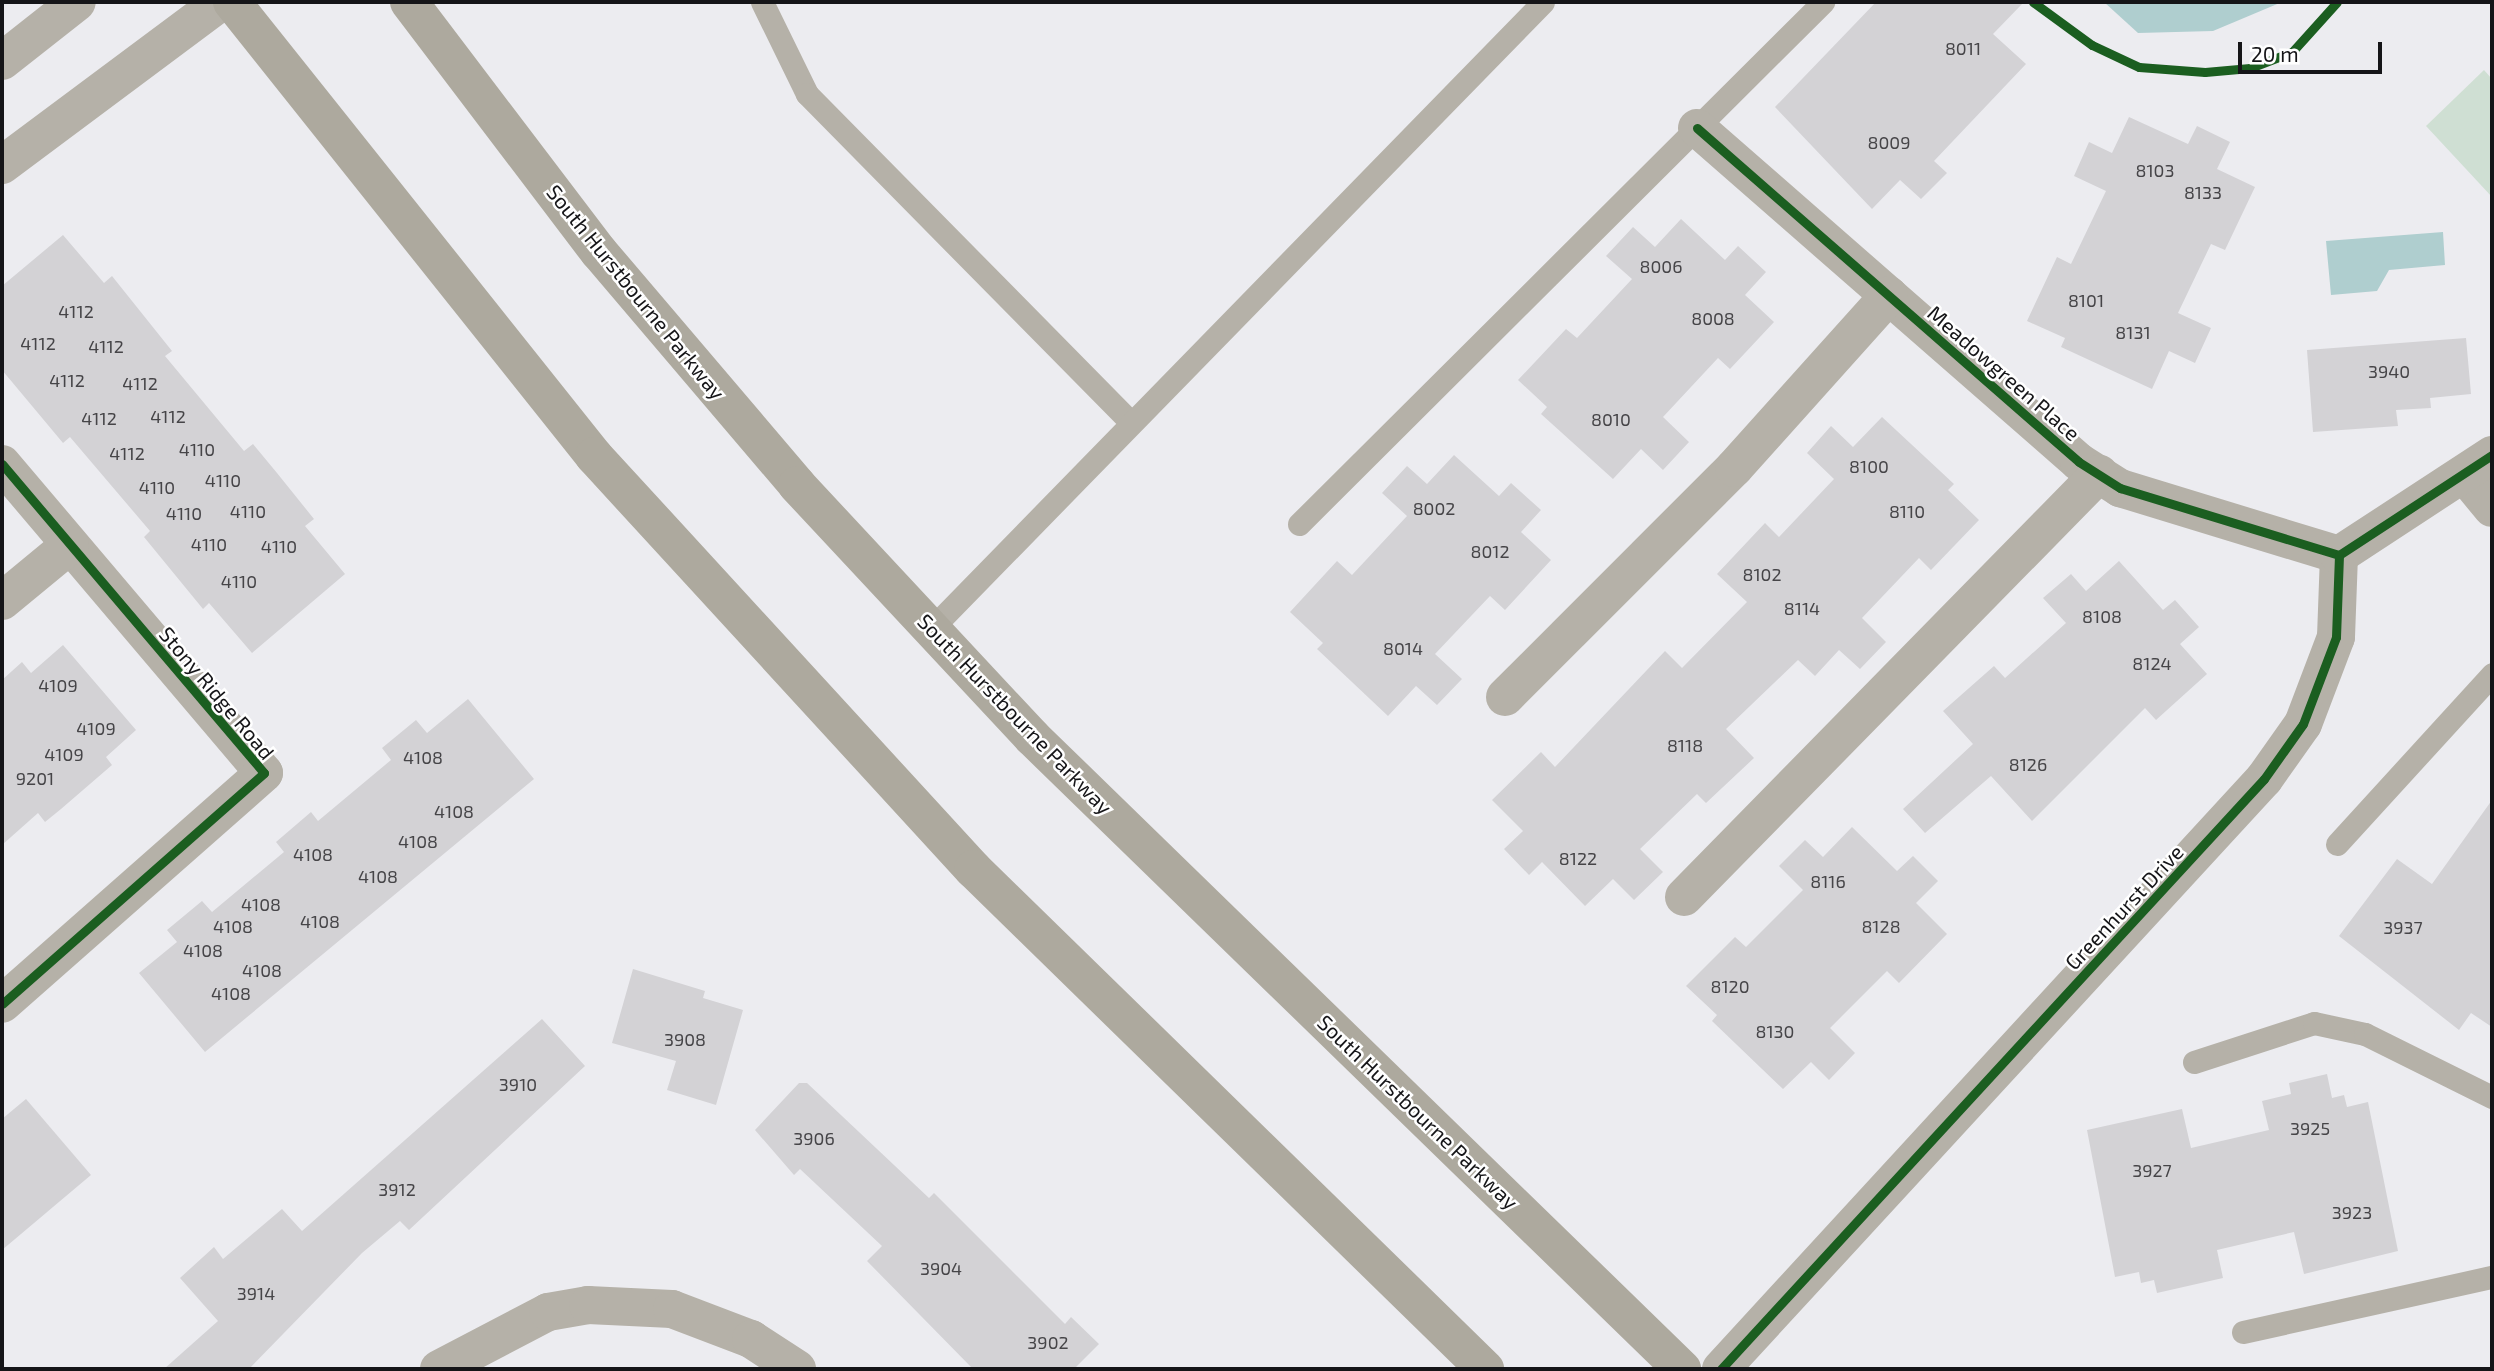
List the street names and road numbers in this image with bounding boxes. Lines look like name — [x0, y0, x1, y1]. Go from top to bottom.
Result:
street label: South Hurstbourne Parkway — [542, 180, 730, 404]
street label: Meadowgreen Place — [1923, 300, 2085, 446]
street label: South Hurstbourne Parkway — [913, 609, 1117, 819]
street label: Stony Ridge Road — [154, 621, 280, 765]
street label: Greenhurst Drive — [2060, 839, 2188, 975]
street label: South Hurstbourne Parkway — [1313, 1010, 1523, 1214]

